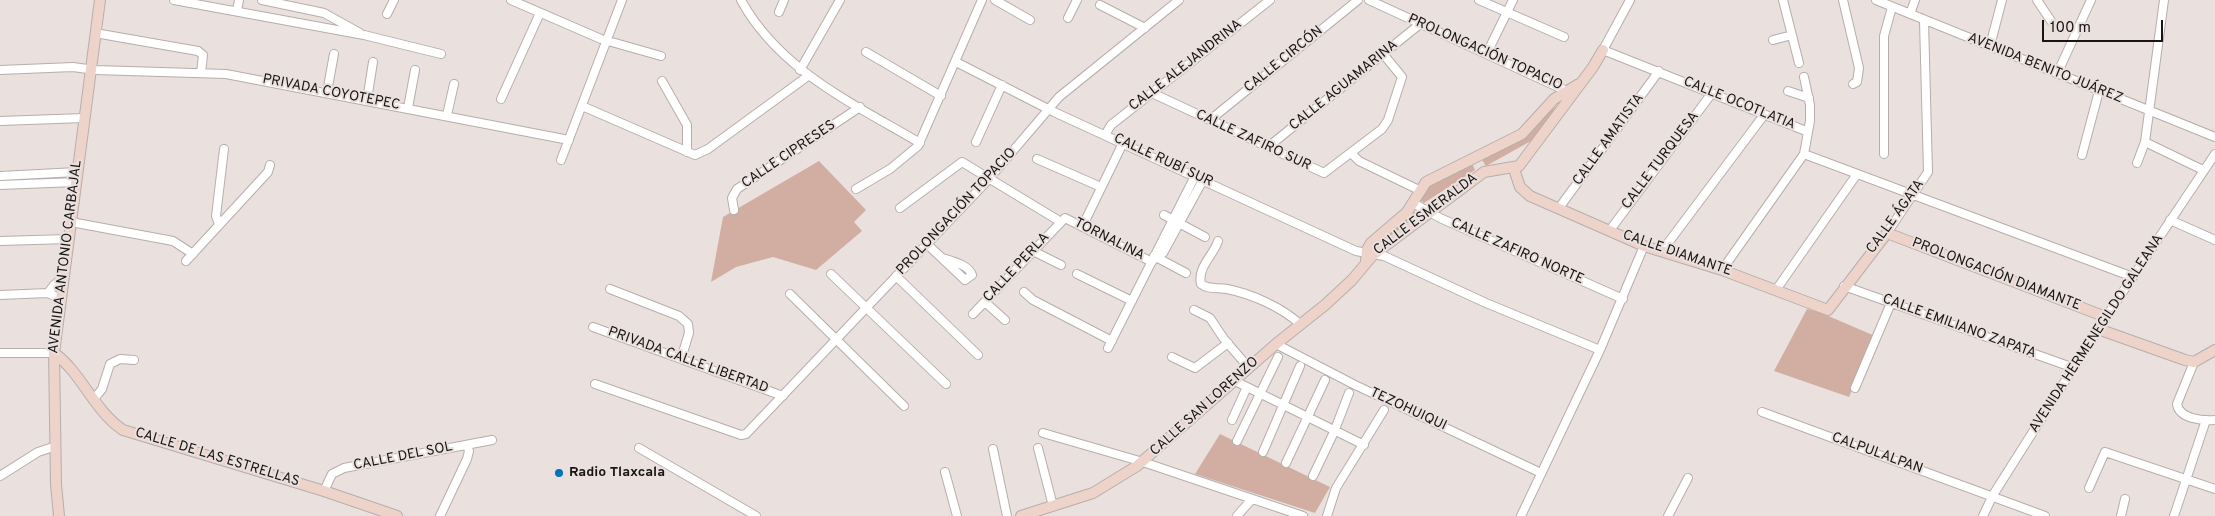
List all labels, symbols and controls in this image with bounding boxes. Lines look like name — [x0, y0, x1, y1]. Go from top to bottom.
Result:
scale bar — [2045, 10, 2166, 42]
street label: PROLONGACIÓN TOPACIO — [1405, 11, 1565, 95]
street label: CALLE ALEJANDRINA — [1126, 17, 1246, 115]
text: 100 m — [2050, 19, 2091, 38]
street label: CALLE CIRCÓN — [1241, 23, 1327, 97]
street label: AVENIDA BENITO JUÁREZ — [1965, 30, 2125, 108]
street label: CALLE AGUAMARINA — [1286, 37, 1402, 135]
street label: PRIVADA COYOTEPEC — [261, 71, 401, 115]
street label: CALLE OCOTLATIA — [1681, 74, 1797, 134]
street label: CALLE AMATISTA — [1570, 91, 1648, 189]
street label: CALLE ZAFIRO SUR — [1193, 107, 1313, 175]
street label: CALLE TURQUESA — [1619, 109, 1703, 213]
street label: CALLE CIPRESES — [739, 117, 839, 193]
street label: CALLE RUBÍ SUR — [1111, 131, 1215, 191]
street label: PROLONGACIÓN TOPACIO — [894, 145, 1020, 279]
street label: AVENIDA ANTONIO CARBAJAL — [46, 159, 86, 355]
street label: CALLE ESMERALDA — [1371, 170, 1481, 260]
street label: CALLE ÁGATA — [1863, 177, 1929, 257]
street label: TORNALINA — [1071, 215, 1147, 265]
street label: CALLE ZAFIRO NORTE — [1448, 215, 1586, 289]
street label: CALLE DIAMANTE — [1620, 227, 1734, 281]
street label: CALLE PERLA — [980, 230, 1054, 306]
street label: AVENIDA HERMENEGILDO GALEANA — [2026, 232, 2168, 436]
street label: PROLONGACIÓN DIAMANTE — [1909, 235, 2083, 315]
street label: CALLE EMILIANO ZAPATA — [1880, 291, 2038, 363]
street label: PRIVADA CALLE LIBERTAD — [605, 324, 771, 398]
street label: CALLE SAN LORENZO — [1147, 354, 1263, 460]
street label: TEZOHUIQUI — [1367, 385, 1449, 435]
street label: CALLE DE LAS ESTRELLAS — [133, 425, 301, 491]
street label: CALPULALPAN — [1829, 430, 1925, 478]
street label: CALLE DEL SOL — [352, 439, 454, 475]
place label: Radio Tlaxcala — [569, 465, 665, 481]
marker: Radio Tlaxcala — [553, 467, 565, 479]

